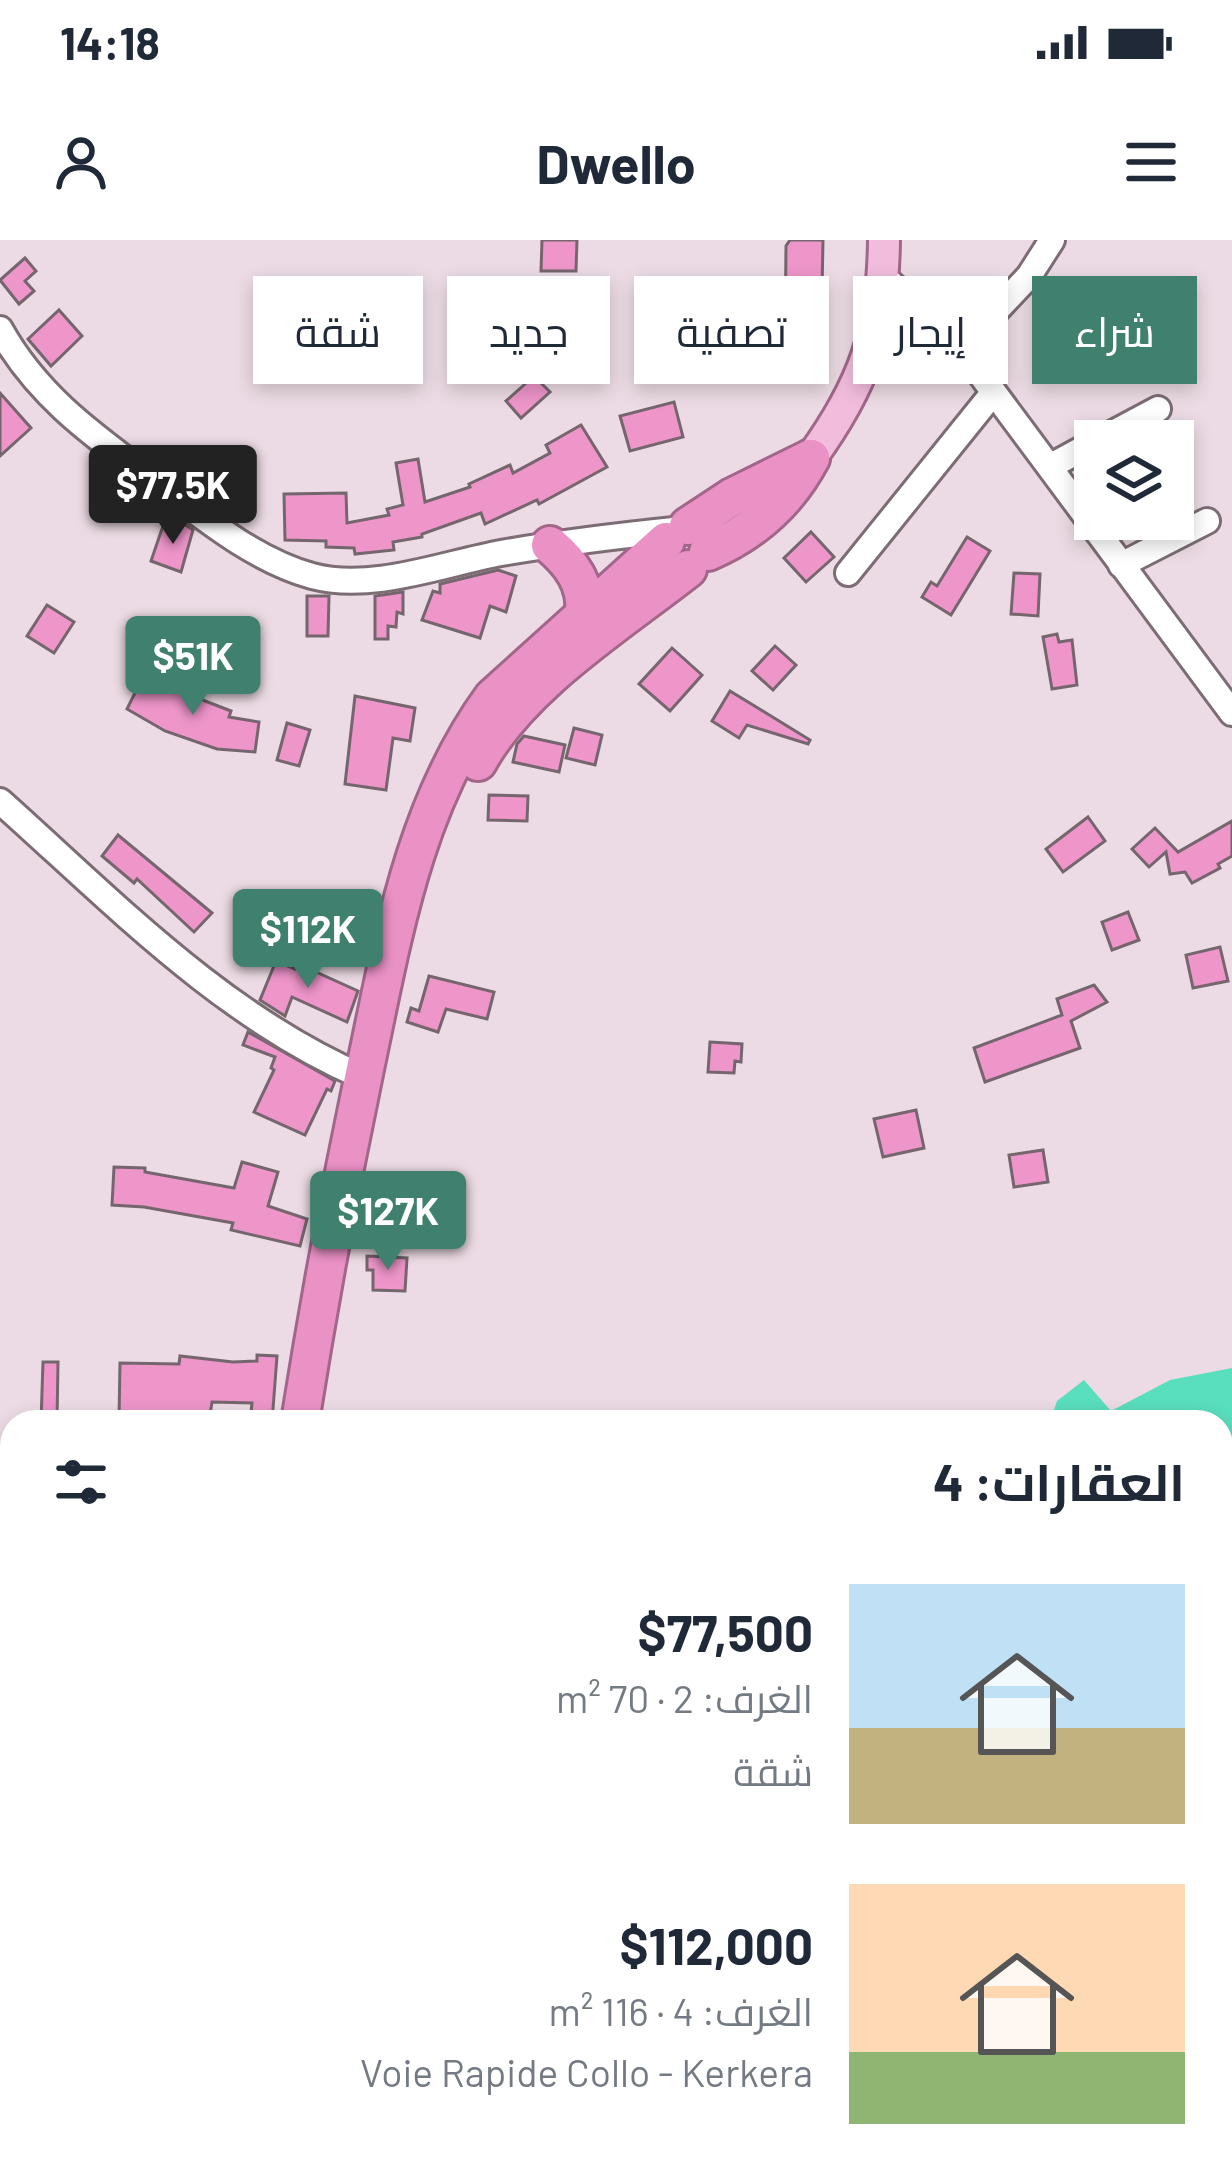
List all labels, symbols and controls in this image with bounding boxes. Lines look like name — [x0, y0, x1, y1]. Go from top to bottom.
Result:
text: 14:18 — [60, 15, 160, 69]
icon: person — [48, 129, 114, 195]
icon: menu — [1118, 129, 1184, 195]
text: Dwello — [536, 130, 696, 195]
chip: شقة — [253, 276, 423, 384]
chip: جديد — [447, 276, 610, 384]
chip: تصفية — [634, 276, 829, 384]
chip: إيجار — [853, 276, 1008, 384]
chip: شراء — [1032, 276, 1197, 384]
map controls — [1074, 420, 1194, 540]
button: layers — [1074, 420, 1194, 540]
pin: $77.5K — [75, 445, 271, 547]
text: $77.5K — [116, 460, 230, 507]
pin: $51K — [122, 616, 264, 718]
text: $51K — [152, 631, 234, 678]
pin: $112K — [224, 889, 392, 991]
text: $112K — [260, 904, 356, 951]
pin: $127K — [304, 1171, 472, 1273]
text: $127K — [337, 1186, 439, 1233]
icon: filters — [48, 1449, 114, 1515]
text: العقارات: 4 — [933, 1450, 1185, 1511]
text: $77,500 — [637, 1601, 813, 1662]
icon: home — [945, 1632, 1089, 1776]
text: الغرف: 2 · 70 m² — [556, 1674, 813, 1721]
text: شقة — [733, 1747, 813, 1794]
text: $112,000 — [619, 1914, 813, 1975]
icon: home — [945, 1932, 1089, 2076]
text: الغرف: 4 · 116 m² — [548, 1987, 813, 2034]
text: Voie Rapide Collo - Kerkera — [360, 2048, 813, 2095]

